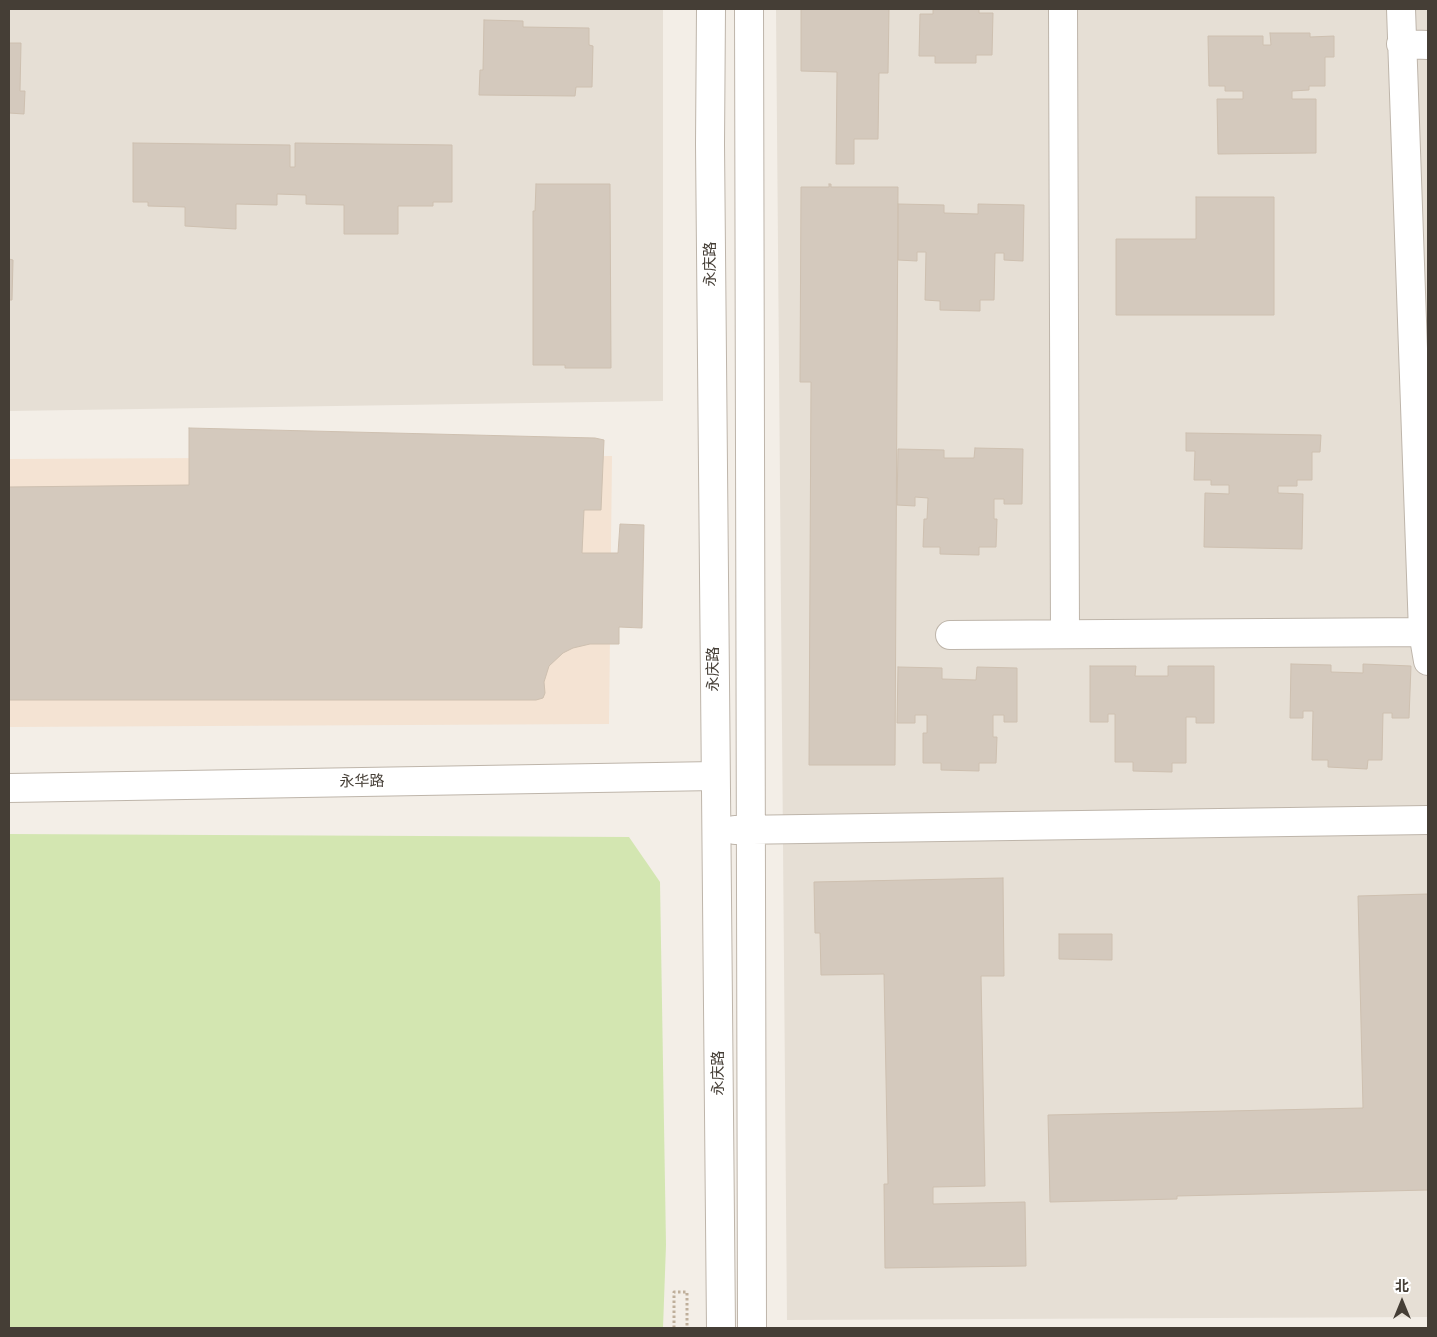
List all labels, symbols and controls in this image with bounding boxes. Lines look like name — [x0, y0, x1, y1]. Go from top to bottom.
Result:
street label: 永庆路 — [702, 242, 720, 286]
street label: 永庆路 — [705, 647, 723, 691]
street label: 永华路 — [339, 773, 385, 791]
street label: 永庆路 — [710, 1051, 728, 1095]
north arrow — [1377, 1277, 1427, 1327]
text: 北 — [1395, 1278, 1409, 1295]

